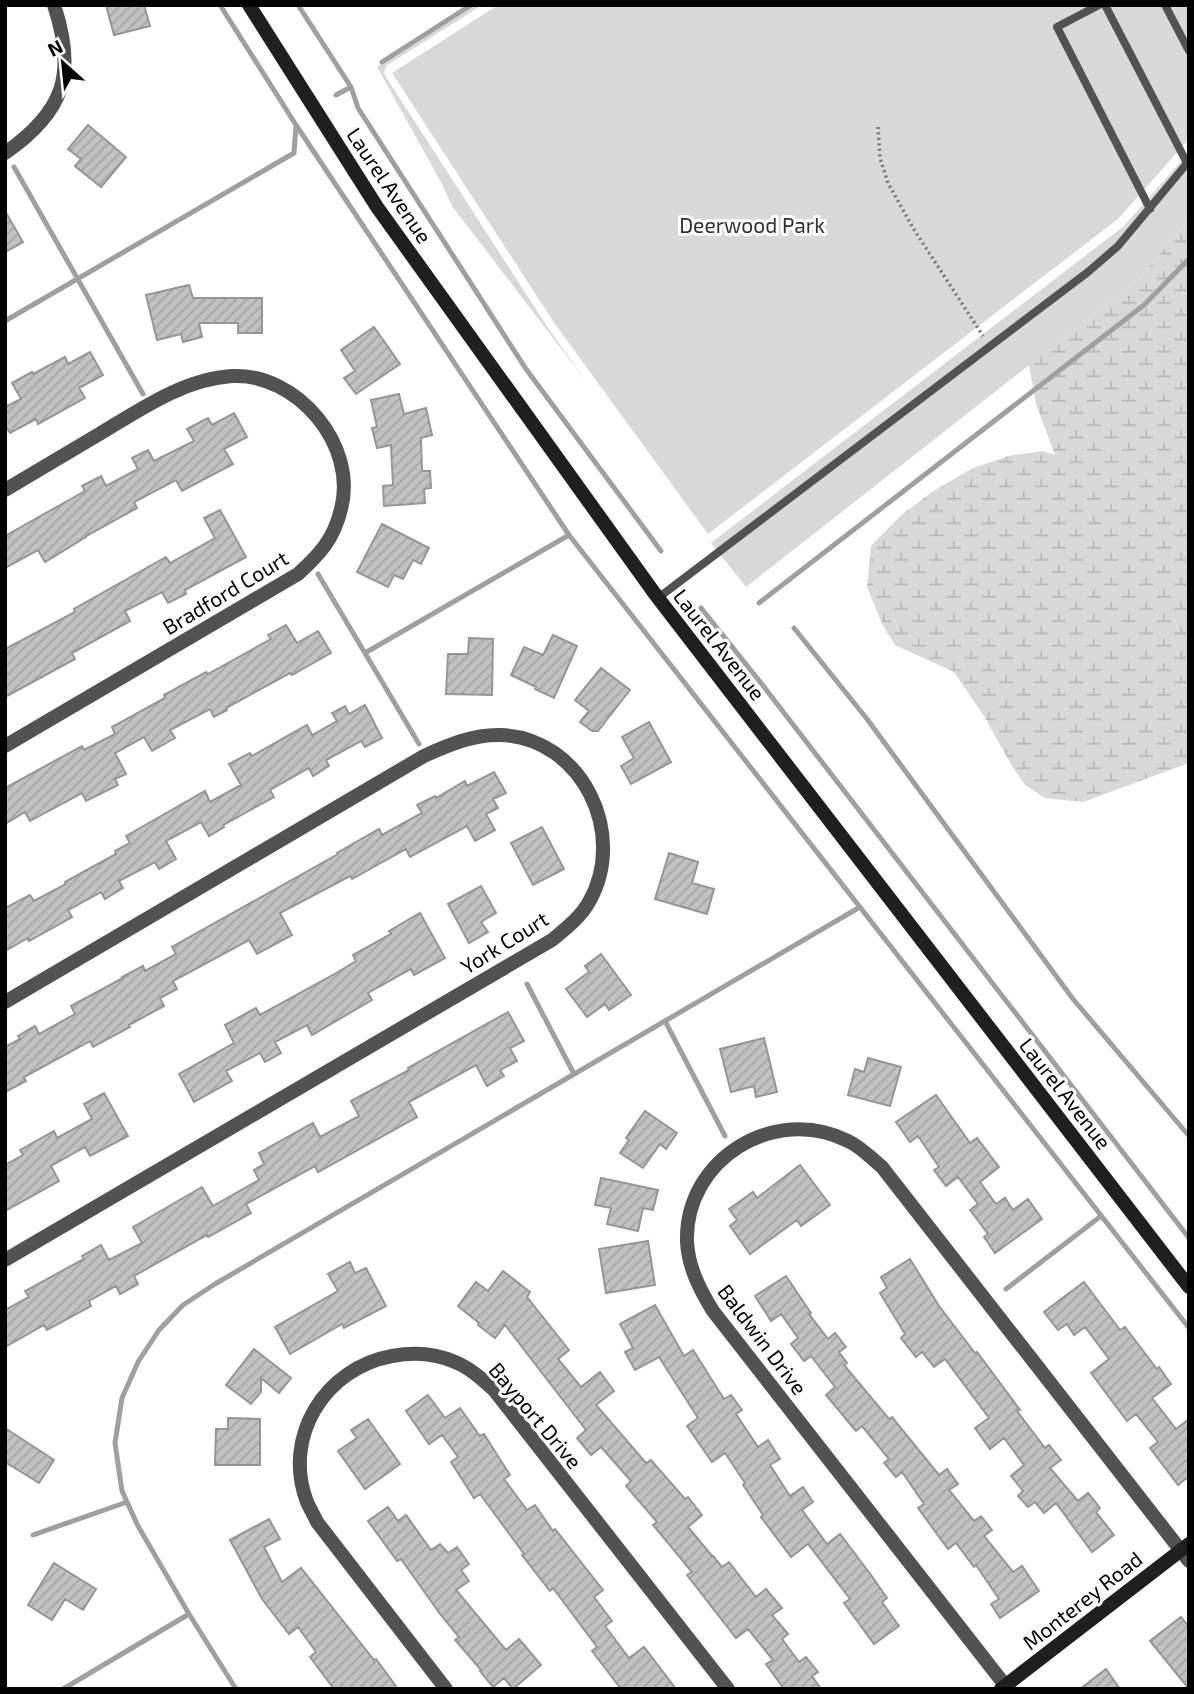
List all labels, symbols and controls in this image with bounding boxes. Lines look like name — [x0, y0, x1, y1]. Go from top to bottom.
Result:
north arrow — [28, 28, 98, 98]
text: N — [44, 34, 66, 61]
street label: Laurel Avenue — [342, 122, 438, 248]
park label: Deerwood Park — [679, 212, 825, 237]
street label: Bradford Court — [158, 545, 292, 639]
street label: Laurel Avenue — [669, 584, 771, 704]
street label: York Court — [456, 905, 552, 979]
street label: Laurel Avenue — [1015, 1033, 1117, 1153]
street label: Baldwin Drive — [713, 1279, 813, 1399]
street label: Bayport Drive — [484, 1357, 588, 1473]
street label: Monterey Road — [1017, 1546, 1147, 1654]

